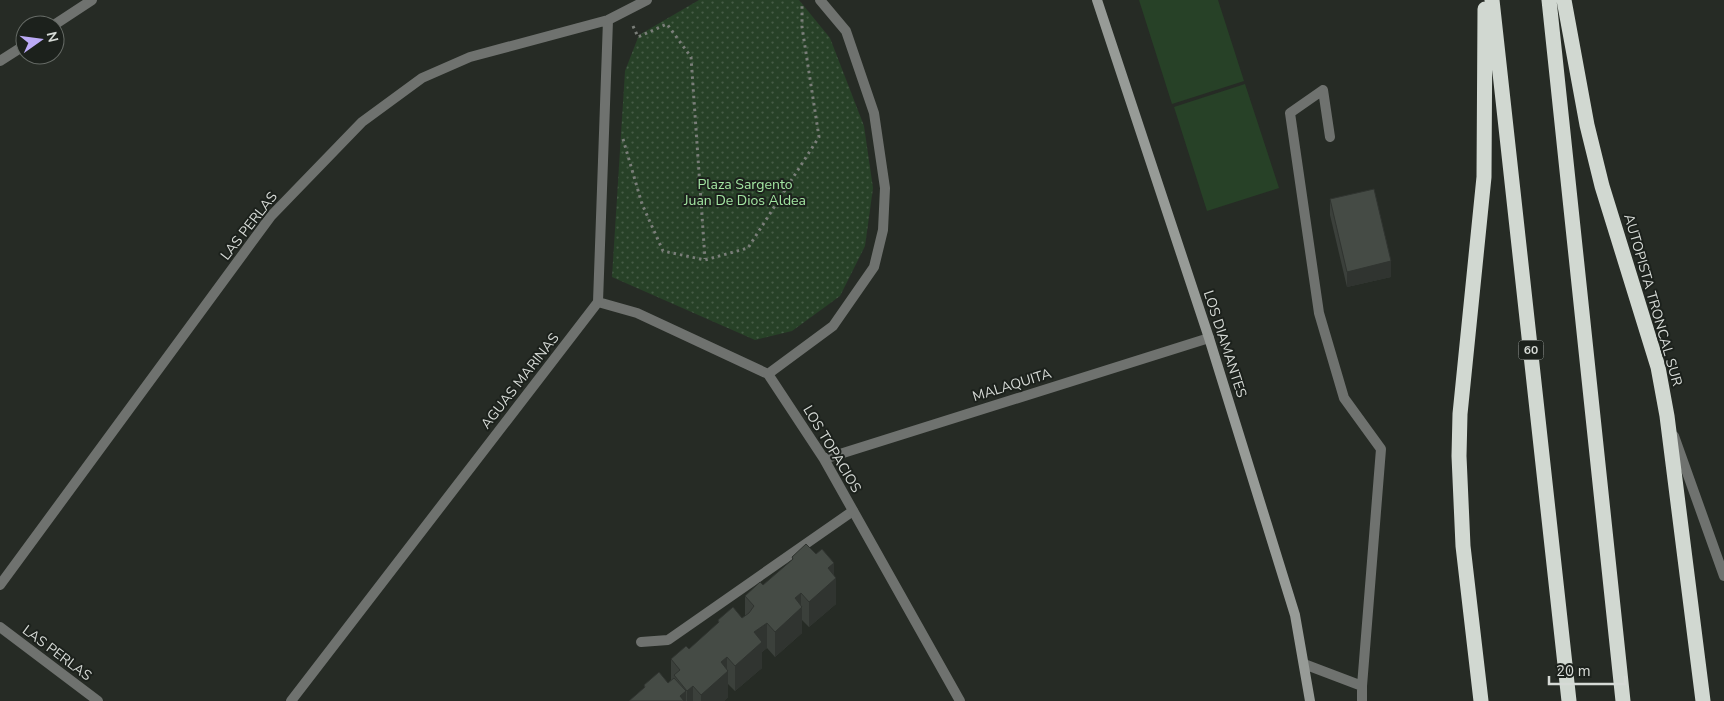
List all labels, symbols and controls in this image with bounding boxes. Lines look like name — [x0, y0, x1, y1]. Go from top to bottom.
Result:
north arrow — [15, 15, 65, 65]
text: N — [42, 30, 63, 44]
park label: Plaza Sargento Juan De Dios Aldea — [683, 175, 806, 210]
street label: LAS PERLAS — [216, 188, 282, 264]
street label: AUTOPISTA TRONCAL SUR — [1619, 212, 1687, 388]
street label: LOS DIAMANTES — [1199, 288, 1251, 400]
street label: AGUAS MARINAS — [477, 329, 564, 433]
road number: 60 — [1518, 340, 1544, 360]
street label: MALAQUITA — [970, 364, 1054, 406]
street label: LOS TOPACIOS — [798, 402, 866, 497]
street label: LAS PERLAS — [19, 621, 96, 686]
scale bar — [1549, 654, 1625, 686]
text: 20 m — [1556, 661, 1591, 681]

